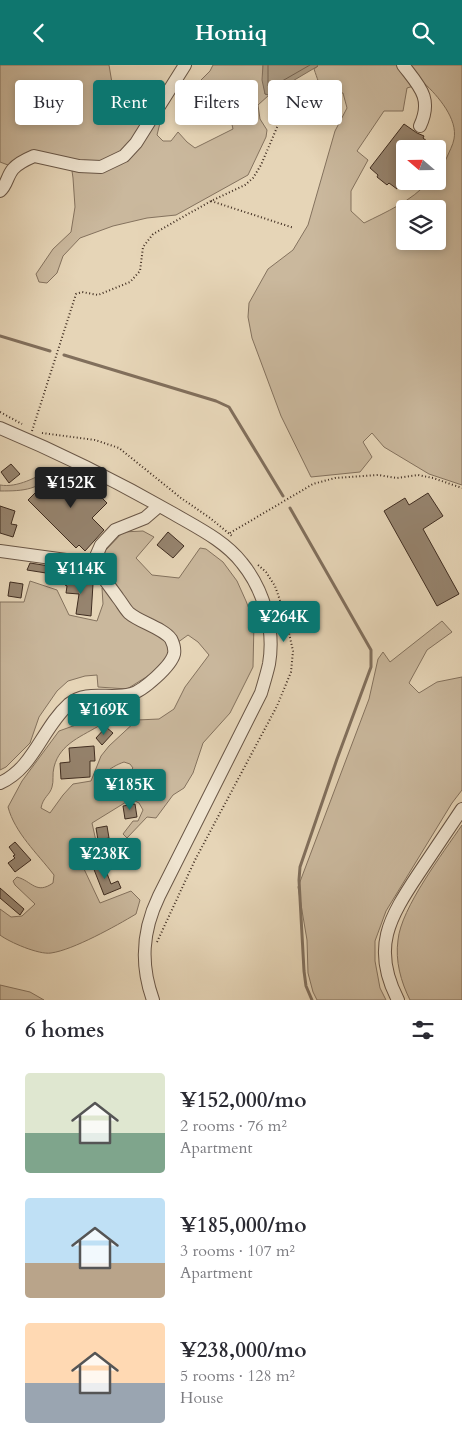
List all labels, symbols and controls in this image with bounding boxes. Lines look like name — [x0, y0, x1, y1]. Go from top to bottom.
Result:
text: Homiq — [195, 18, 267, 48]
icon: back — [25, 19, 53, 47]
icon: search — [409, 19, 437, 47]
chip: Buy — [15, 80, 83, 125]
chip: Rent — [93, 80, 165, 125]
chip: Filters — [175, 80, 258, 125]
chip: New — [268, 80, 342, 125]
north arrow — [396, 140, 446, 190]
map controls — [396, 140, 446, 250]
button: layers — [396, 200, 446, 250]
pin: ¥152K — [36, 467, 106, 509]
text: ¥152K — [46, 472, 96, 494]
pin: ¥114K — [46, 553, 116, 595]
text: ¥114K — [56, 558, 106, 580]
pin: ¥264K — [249, 601, 319, 643]
text: ¥264K — [259, 606, 309, 628]
pin: ¥169K — [69, 693, 139, 736]
text: ¥169K — [79, 699, 129, 721]
pin: ¥185K — [95, 769, 165, 811]
text: ¥185K — [105, 774, 155, 796]
pin: ¥238K — [70, 837, 140, 880]
text: ¥238K — [80, 843, 130, 865]
text: 6 homes — [25, 1016, 104, 1045]
icon: filters — [409, 1016, 437, 1044]
text: ¥152,000/mo — [180, 1086, 306, 1115]
icon: home — [65, 1093, 125, 1153]
text: 2 rooms · 76 m² — [180, 1115, 287, 1137]
text: Apartment — [180, 1137, 253, 1159]
text: ¥185,000/mo — [180, 1211, 306, 1240]
icon: home — [65, 1218, 125, 1278]
text: 3 rooms · 107 m² — [180, 1240, 295, 1262]
text: Apartment — [180, 1262, 253, 1284]
text: ¥238,000/mo — [180, 1336, 306, 1365]
icon: home — [65, 1343, 125, 1403]
text: 5 rooms · 128 m² — [180, 1365, 295, 1387]
text: House — [180, 1387, 223, 1409]

